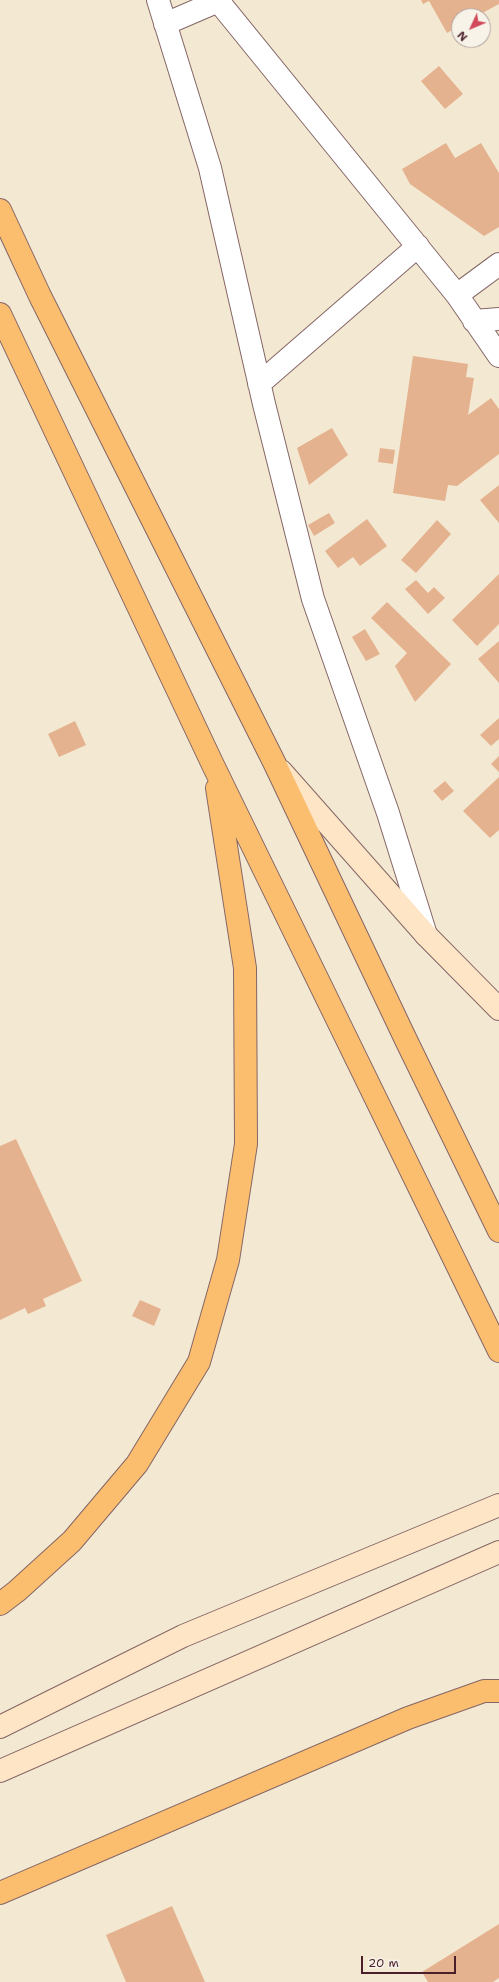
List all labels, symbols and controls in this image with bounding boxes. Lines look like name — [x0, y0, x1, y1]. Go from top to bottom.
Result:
north arrow — [451, 8, 491, 48]
text: N — [454, 28, 471, 44]
scale bar — [363, 1948, 458, 1974]
text: 20 m — [368, 1955, 399, 1971]

